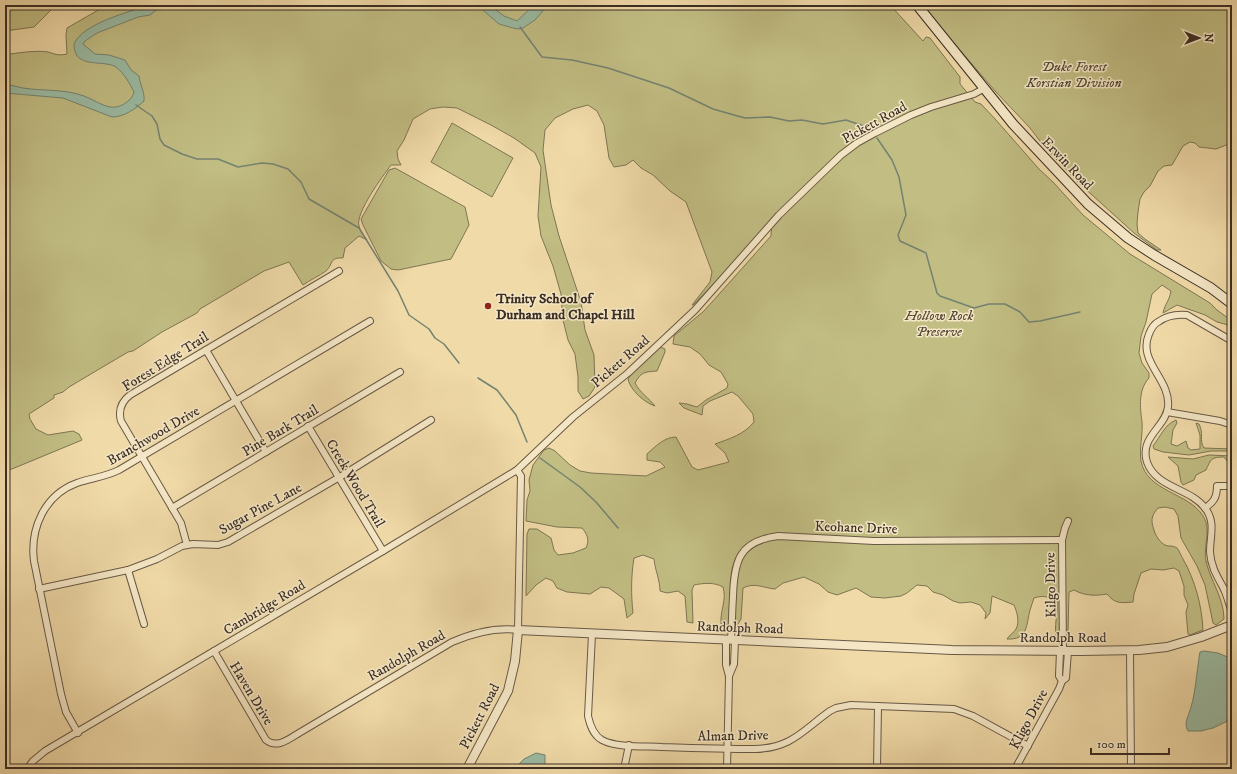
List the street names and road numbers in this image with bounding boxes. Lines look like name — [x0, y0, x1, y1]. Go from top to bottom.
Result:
street label: Pickett Road — [839, 98, 910, 148]
street label: Erwin Road — [1037, 133, 1097, 194]
street label: Forest Edge Trail — [119, 328, 213, 396]
street label: Pickett Road — [588, 332, 653, 392]
street label: Pine Bark Trail — [239, 401, 323, 461]
street label: Branchwood Drive — [104, 402, 203, 470]
street label: Creek Wood Trail — [322, 436, 389, 532]
street label: Sugar Pine Lane — [216, 479, 305, 539]
street label: Keohane Drive — [814, 518, 898, 538]
street label: Kilgo Drive — [1041, 552, 1061, 618]
street label: Cambridge Road — [220, 576, 309, 639]
street label: Randolph Road — [696, 617, 784, 639]
street label: Randolph Road — [364, 626, 449, 685]
street label: Randolph Road — [1020, 629, 1106, 647]
street label: Haven Drive — [225, 658, 277, 729]
street label: Pickett Road — [456, 681, 504, 752]
street label: Kligo Drive — [1006, 686, 1052, 753]
street label: Alman Drive — [697, 726, 769, 746]

